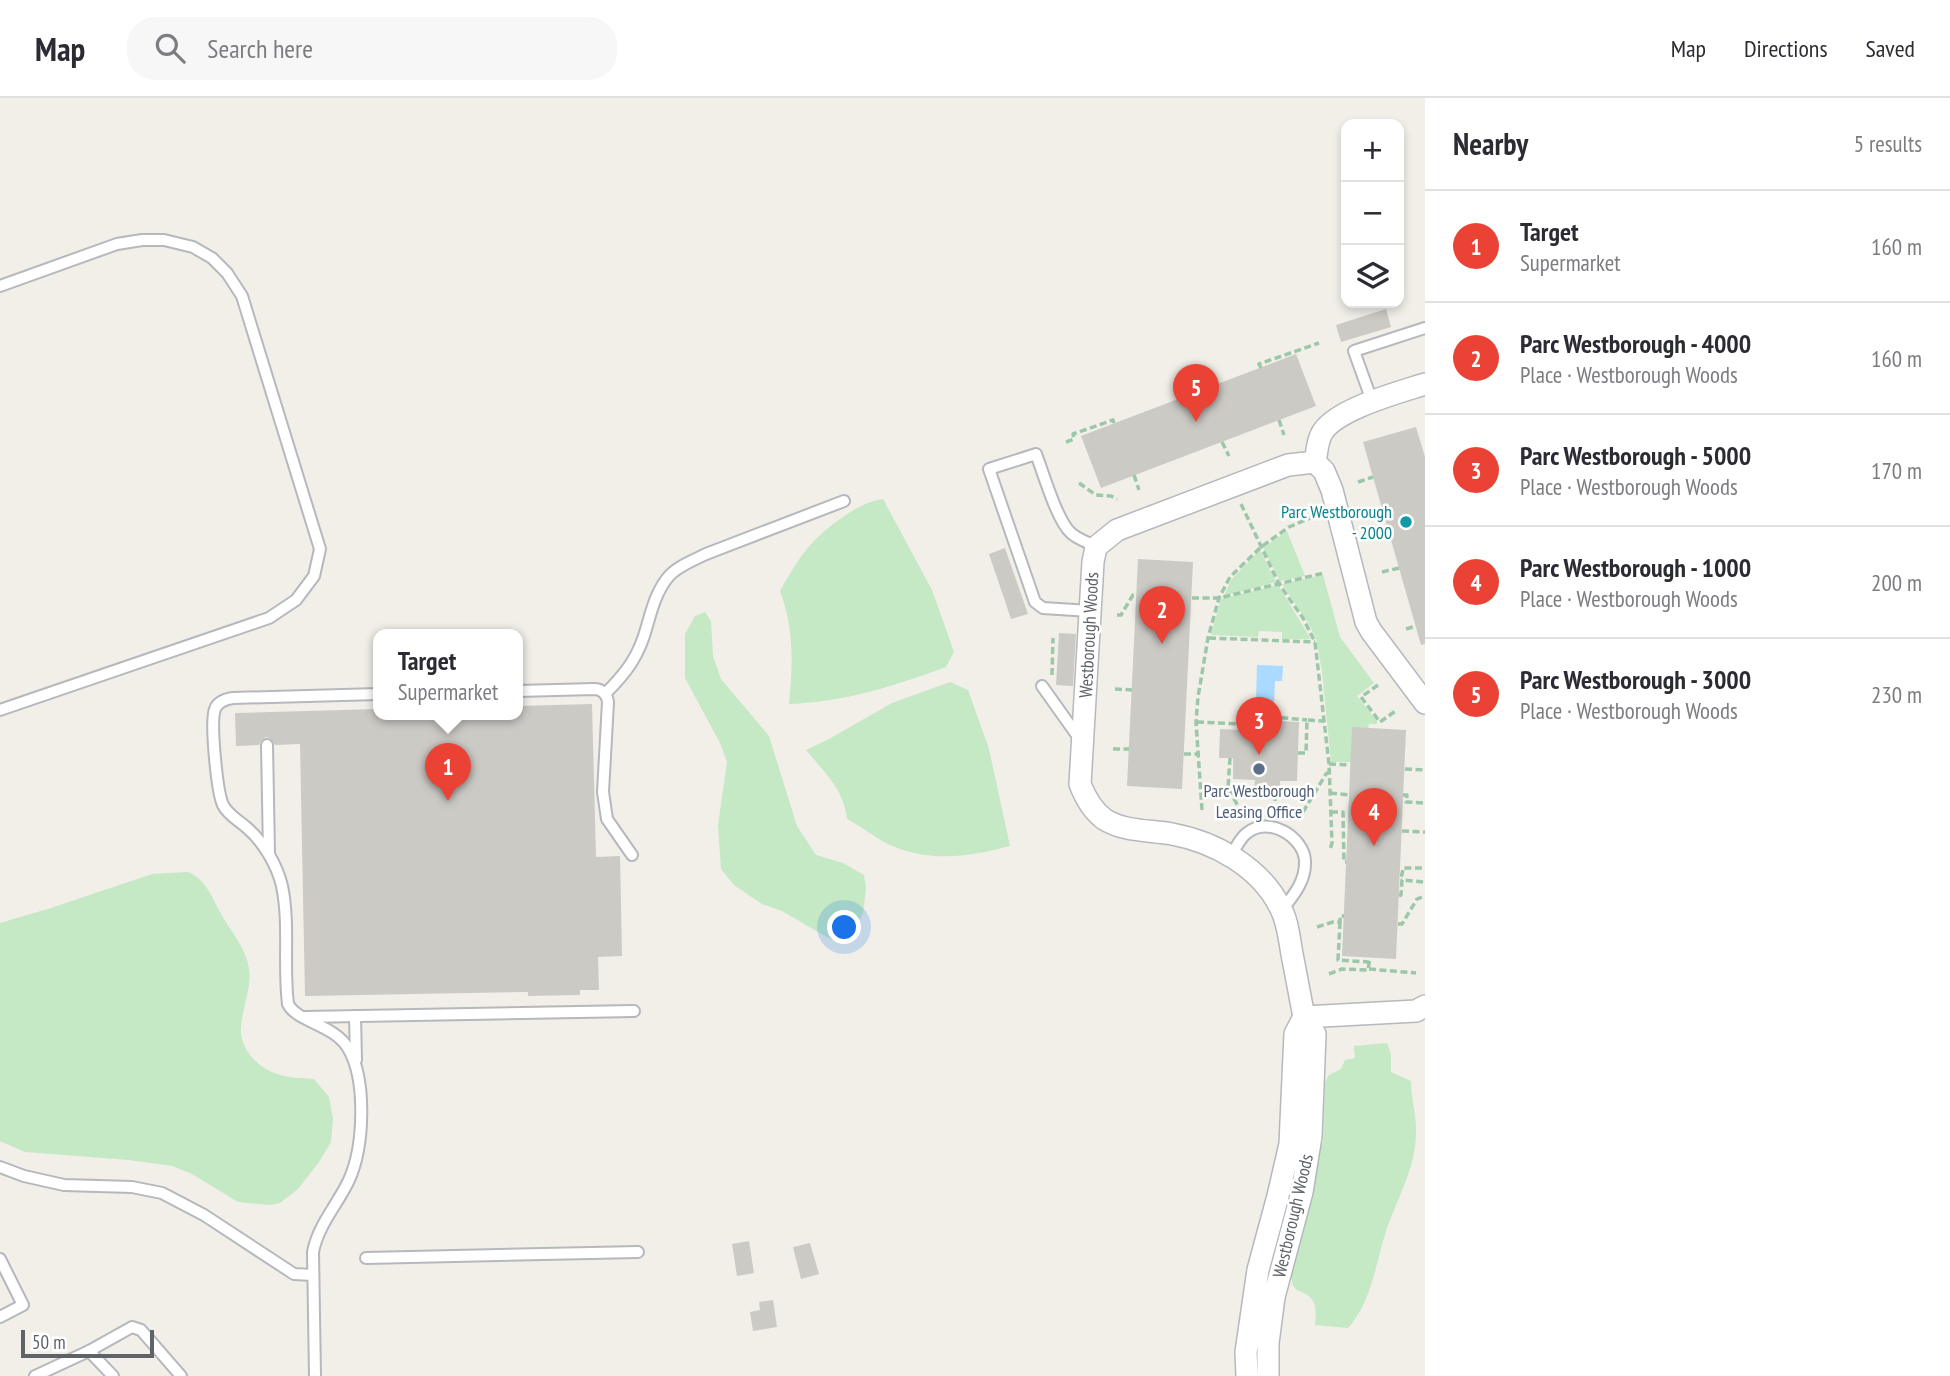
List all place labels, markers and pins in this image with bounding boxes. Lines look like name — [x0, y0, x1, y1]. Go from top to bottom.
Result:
pin: 5 — [1173, 364, 1219, 422]
place label: Parc Westborough - 2000 — [1281, 500, 1392, 544]
marker: Parc Westborough - 2000 — [1398, 514, 1414, 530]
pin: 2 — [1139, 586, 1185, 644]
pin: 3 — [1236, 697, 1282, 755]
pin: 1 — [425, 743, 471, 801]
marker: Parc Westborough Leasing Office — [1251, 761, 1267, 777]
place label: Parc Westborough Leasing Office — [1203, 779, 1315, 823]
pin: 4 — [1351, 788, 1397, 846]

